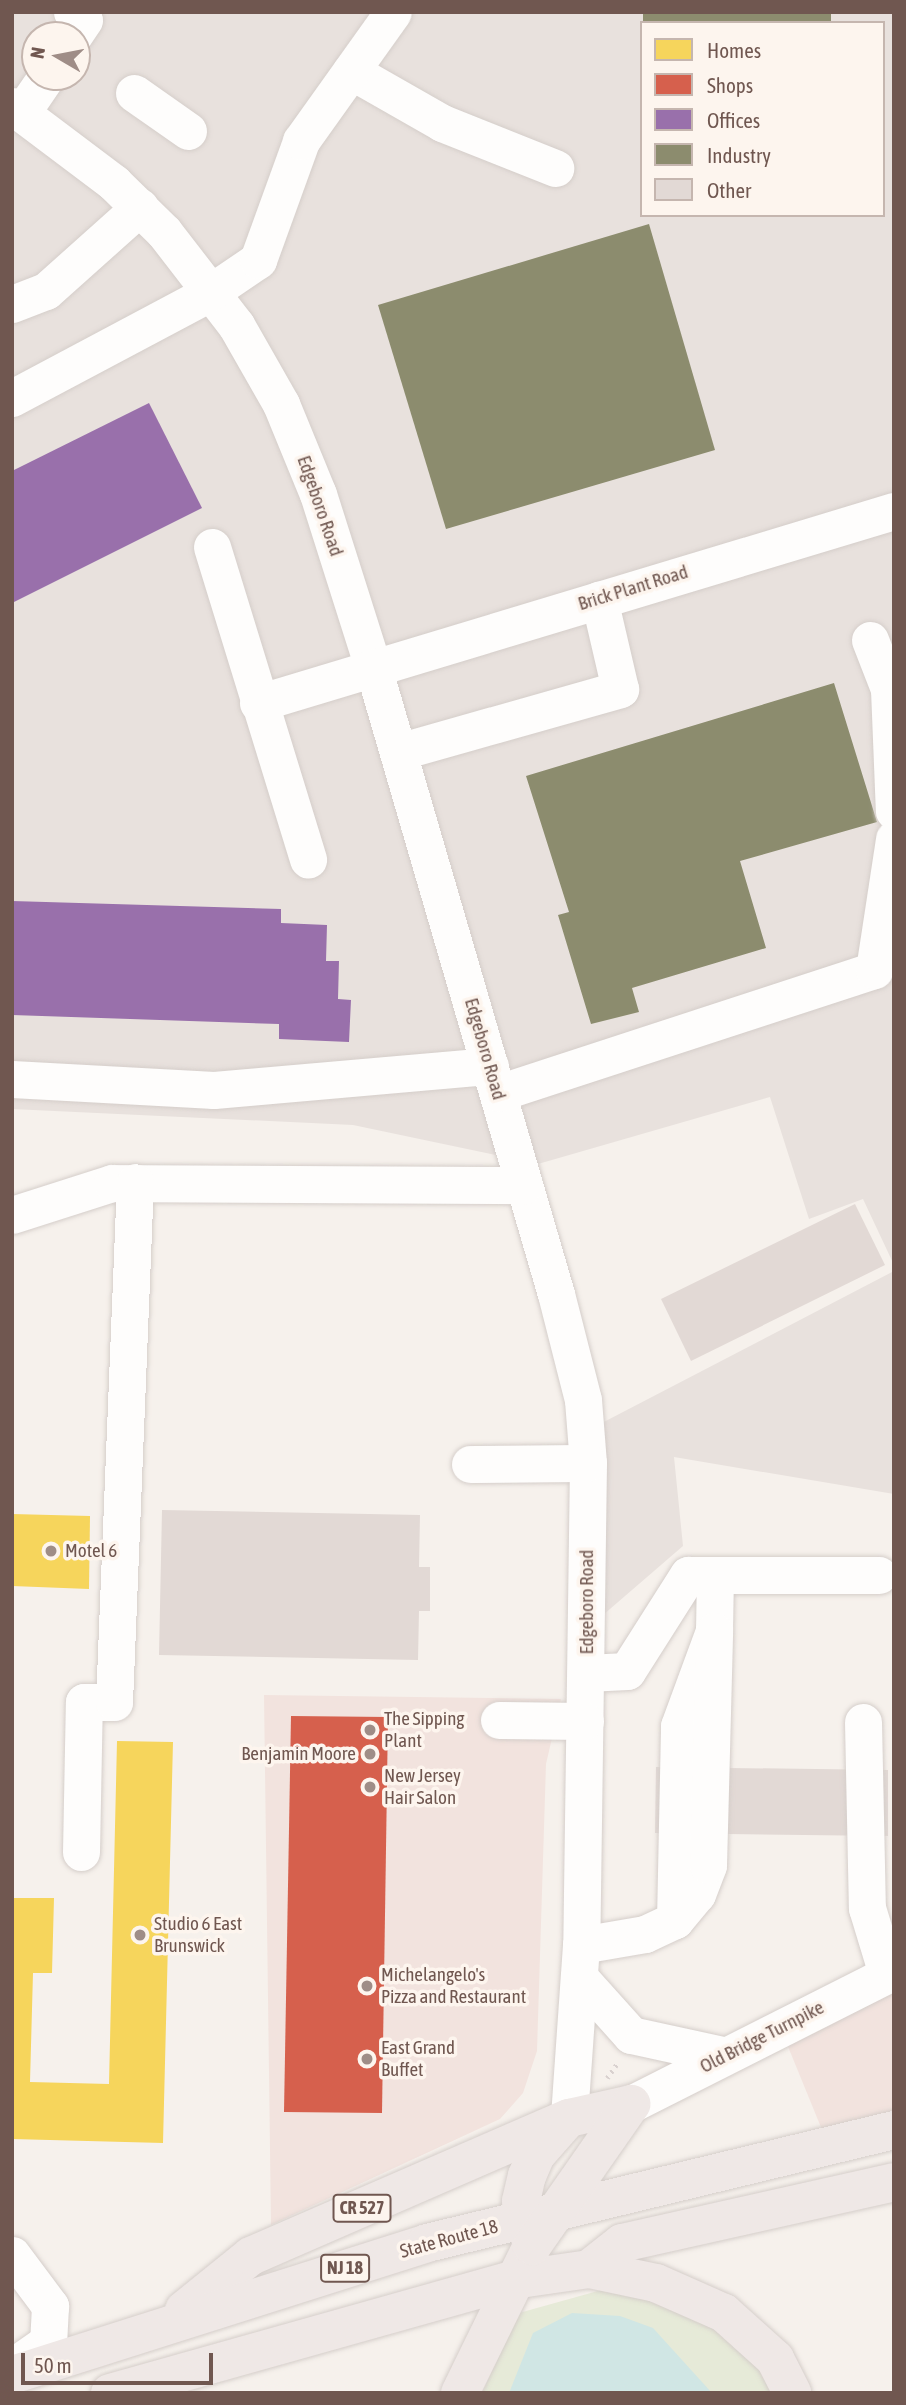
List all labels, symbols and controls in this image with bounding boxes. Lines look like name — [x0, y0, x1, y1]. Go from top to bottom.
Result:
north arrow — [21, 21, 91, 91]
legend — [640, 21, 885, 217]
text: Homes — [707, 38, 761, 62]
text: N — [25, 45, 49, 60]
text: Shops — [707, 73, 753, 97]
text: Offices — [707, 108, 760, 132]
text: Industry — [707, 143, 771, 167]
text: Other — [707, 178, 751, 202]
street label: Edgeboro Road — [292, 453, 348, 559]
street label: Brick Plant Road — [575, 560, 691, 616]
street label: Edgeboro Road — [460, 995, 510, 1103]
place label: Motel 6 — [65, 1540, 117, 1562]
marker: Motel 6 — [43, 1543, 59, 1559]
street label: Edgeboro Road — [576, 1550, 598, 1654]
place label: The Sipping Plant — [384, 1708, 465, 1752]
marker: The Sipping Plant — [362, 1722, 378, 1738]
place label: Benjamin Moore — [241, 1743, 356, 1765]
marker: Benjamin Moore — [362, 1746, 378, 1762]
place label: New Jersey Hair Salon — [384, 1765, 461, 1809]
marker: New Jersey Hair Salon — [362, 1779, 378, 1795]
place label: Studio 6 East Brunswick — [154, 1913, 242, 1957]
marker: Studio 6 East Brunswick — [132, 1927, 148, 1943]
place label: Michelangelo's Pizza and Restaurant — [381, 1964, 526, 2008]
marker: Michelangelo's Pizza and Restaurant — [359, 1978, 375, 1994]
street label: Old Bridge Turnpike — [696, 1996, 828, 2078]
place label: East Grand Buffet — [381, 2037, 455, 2081]
marker: East Grand Buffet — [359, 2051, 375, 2067]
road number: CR 527 — [332, 2194, 392, 2222]
street label: State Route 18 — [397, 2215, 501, 2263]
road number: NJ 18 — [319, 2254, 371, 2282]
scale bar — [24, 2338, 217, 2382]
text: 50 m — [34, 2353, 72, 2377]

